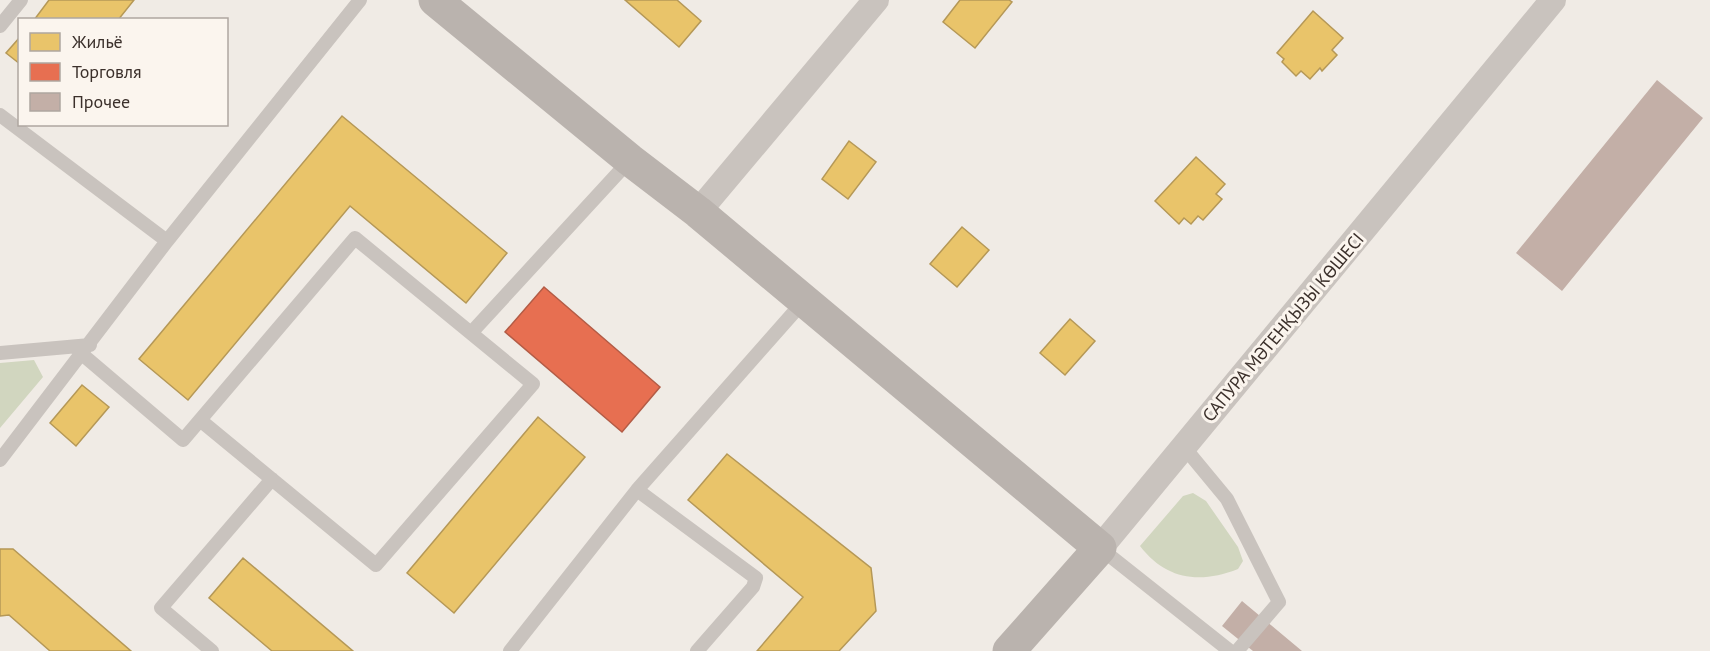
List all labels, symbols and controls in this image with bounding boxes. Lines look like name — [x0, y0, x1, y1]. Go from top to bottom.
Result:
legend — [18, 18, 228, 126]
text: Жильё — [71, 30, 123, 53]
text: Торговля — [72, 60, 142, 83]
text: Прочее — [72, 90, 130, 113]
street label: САПУРА МӘТЕНҚЫЗЫ КӨШЕСІ — [1197, 228, 1369, 426]

